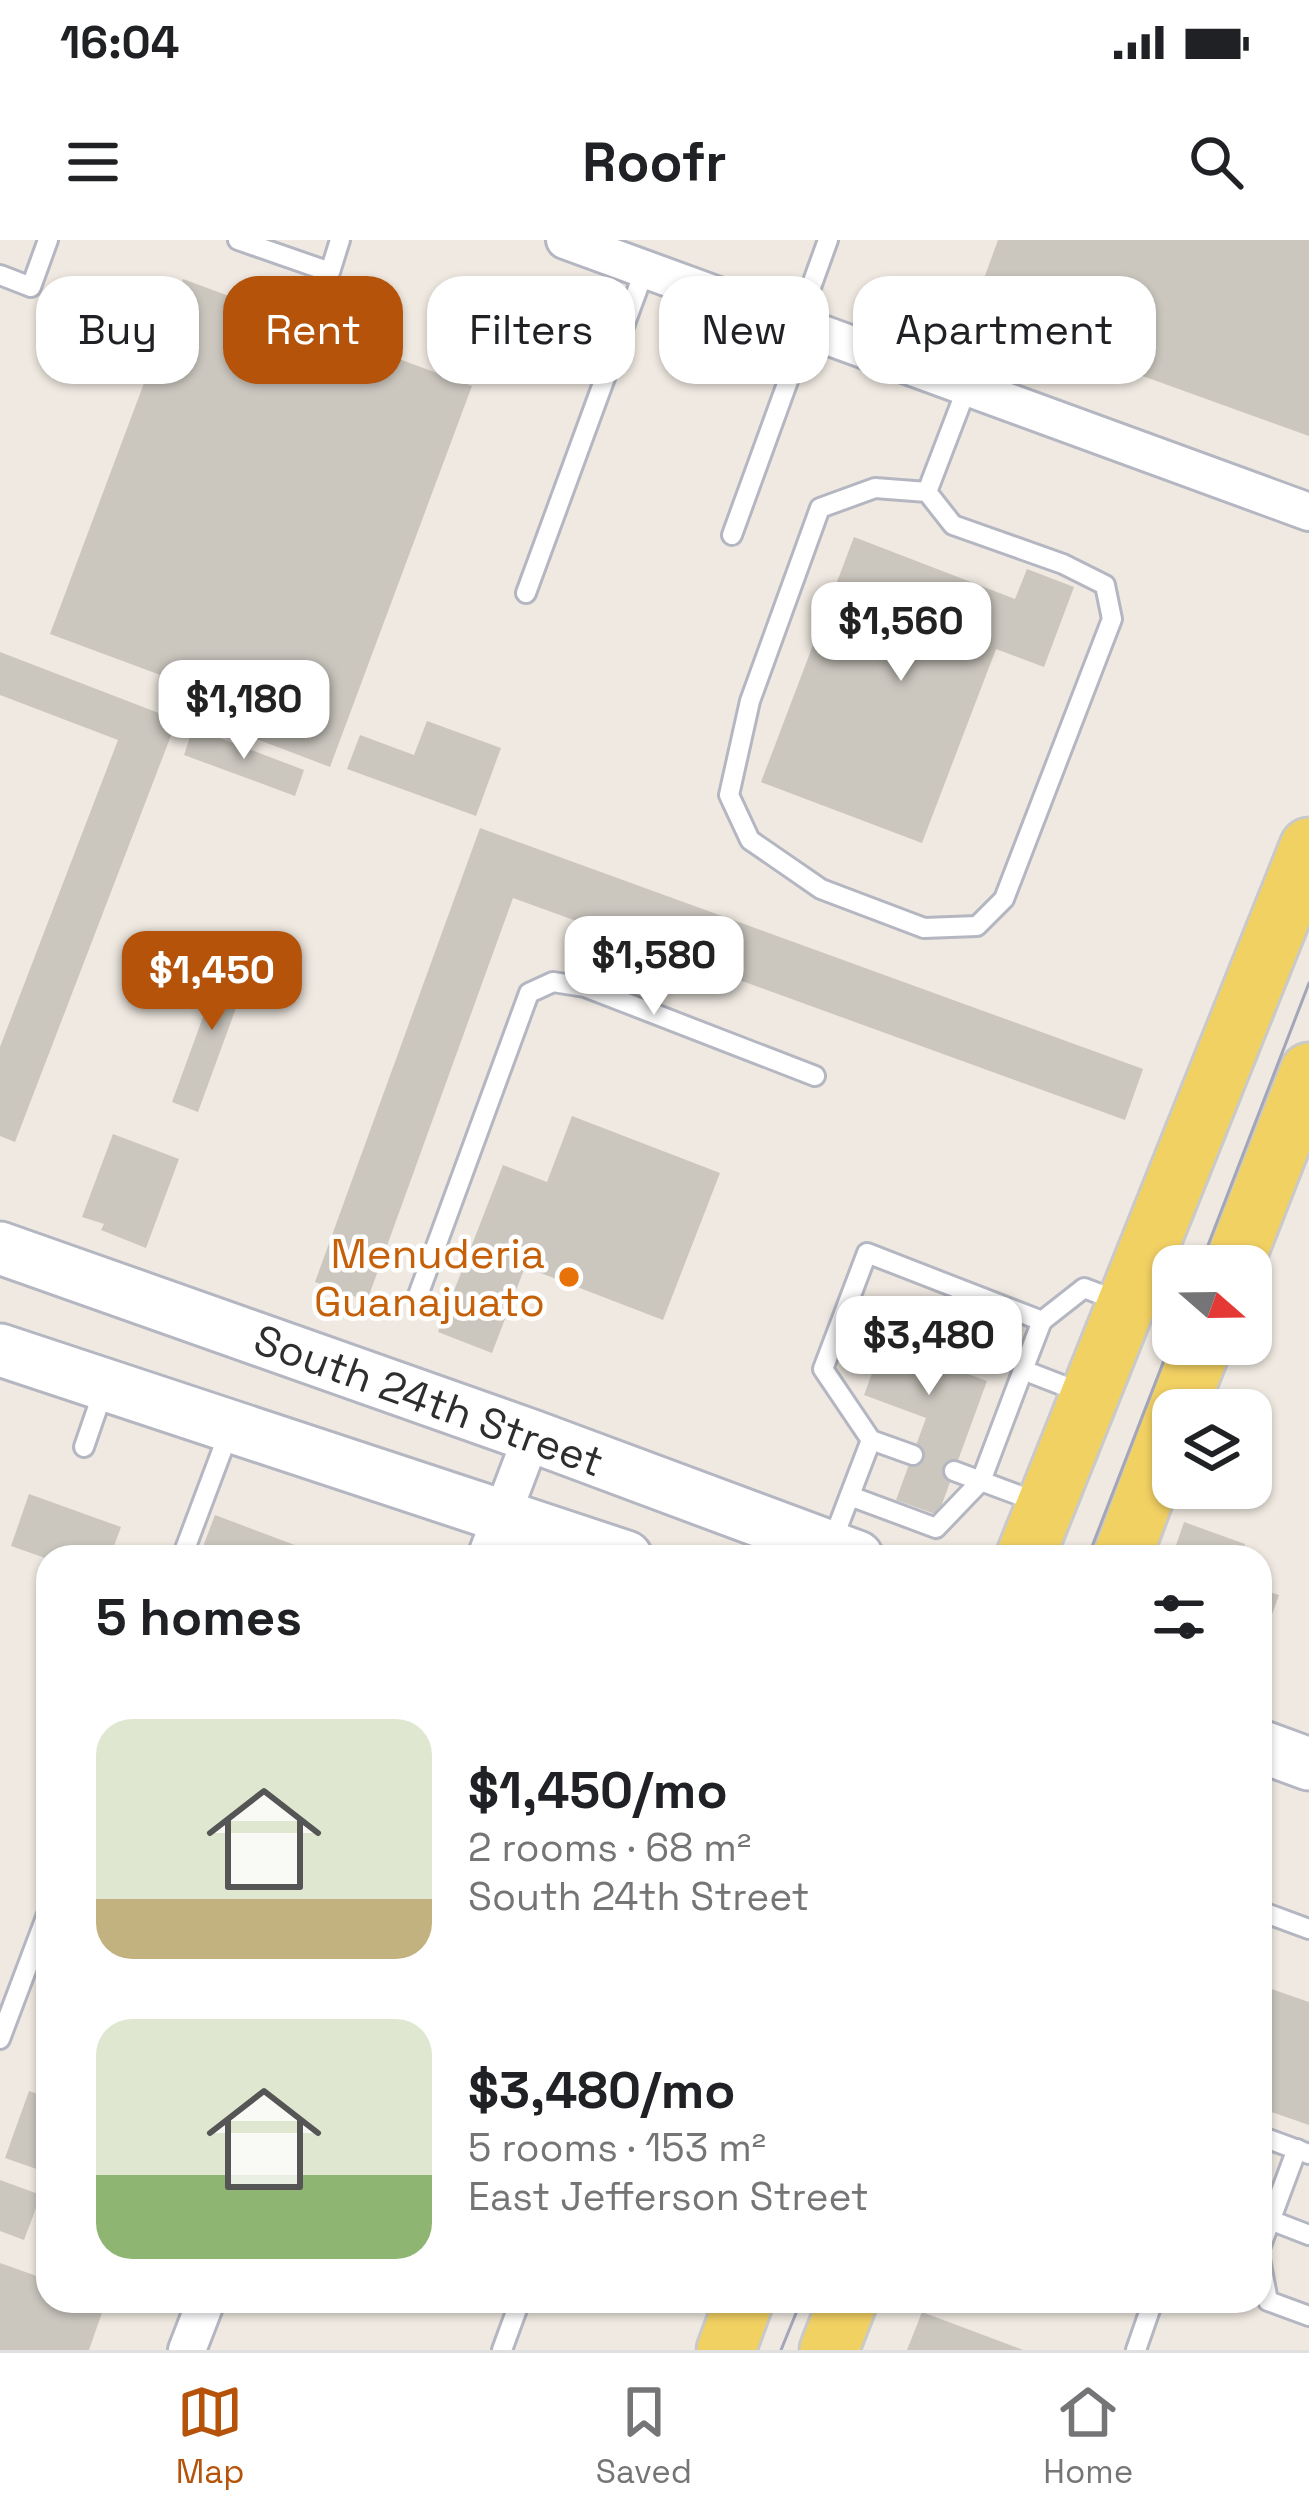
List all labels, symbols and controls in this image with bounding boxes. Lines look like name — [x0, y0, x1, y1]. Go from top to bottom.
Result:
text: 16:04 — [60, 14, 179, 71]
text: Roofr — [582, 128, 727, 197]
icon: menu — [60, 129, 126, 195]
icon: search — [1183, 129, 1249, 195]
chip: Buy — [36, 276, 199, 384]
chip: Rent — [223, 276, 403, 384]
chip: Filters — [427, 276, 635, 384]
chip: New — [659, 276, 829, 384]
chip: Apartment — [853, 276, 1156, 384]
pin: $1,560 — [803, 582, 999, 684]
text: $1,560 — [838, 596, 964, 645]
pin: $1,180 — [146, 660, 342, 762]
text: $1,180 — [185, 674, 303, 723]
pin: $1,580 — [556, 916, 752, 1018]
text: $1,580 — [592, 930, 716, 979]
pin: $1,450 — [114, 931, 310, 1033]
text: $1,450 — [149, 945, 275, 994]
place label: Menuderia Guanajuato — [314, 1227, 545, 1328]
north arrow — [1152, 1245, 1272, 1365]
map controls — [1152, 1245, 1272, 1509]
marker: Menuderia Guanajuato — [556, 1264, 582, 1290]
pin: $3,480 — [831, 1296, 1027, 1398]
text: $3,480 — [863, 1310, 995, 1359]
street label: South 24th Street — [247, 1313, 611, 1488]
button: layers — [1152, 1389, 1272, 1509]
icon: filters — [1146, 1584, 1212, 1650]
text: 5 homes — [96, 1585, 302, 1650]
text: $1,450/mo — [468, 1758, 728, 1823]
icon: home — [192, 1767, 336, 1911]
text: 2 rooms · 68 m² — [468, 1823, 751, 1872]
text: South 24th Street — [468, 1872, 810, 1921]
text: $3,480/mo — [468, 2058, 736, 2123]
icon: home — [192, 2067, 336, 2211]
text: 5 rooms · 153 m² — [468, 2123, 766, 2172]
text: East Jefferson Street — [468, 2172, 869, 2221]
tab: Map — [176, 2379, 244, 2493]
tab: Saved — [596, 2379, 692, 2493]
tab: Home — [1043, 2379, 1133, 2493]

